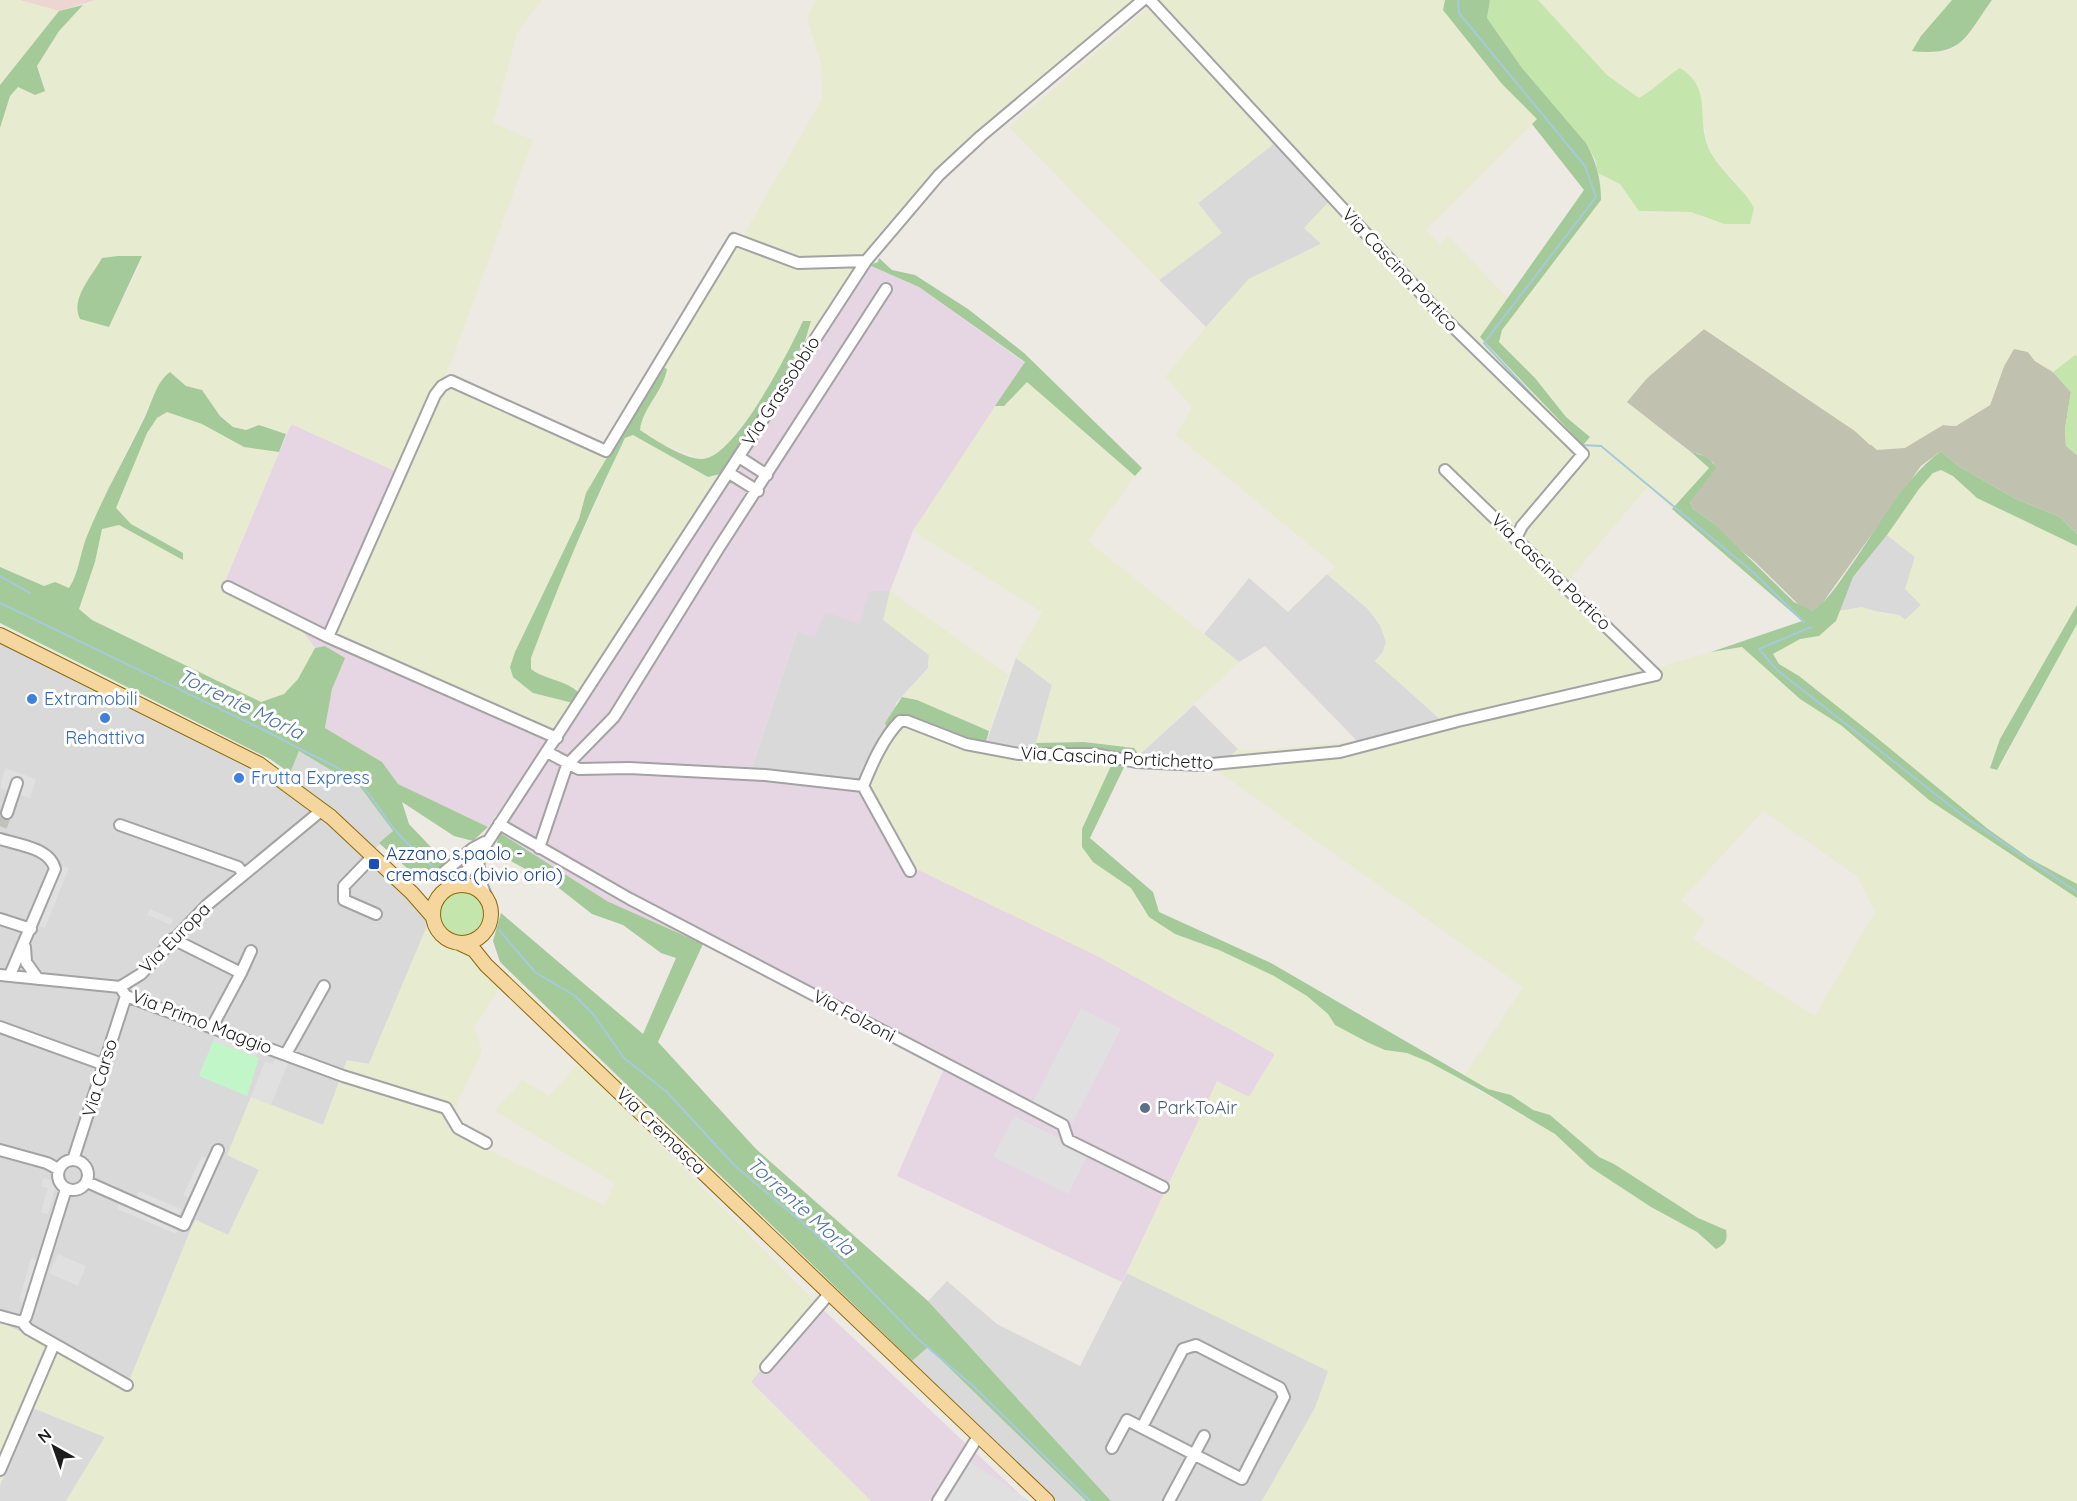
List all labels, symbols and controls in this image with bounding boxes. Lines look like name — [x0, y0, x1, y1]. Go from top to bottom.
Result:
street label: Via Cascina Portico — [1337, 203, 1464, 336]
street label: Via Grassobbio — [737, 332, 825, 450]
street label: Via cascina Portico — [1486, 508, 1616, 635]
water label: Torrente Morla — [175, 662, 310, 745]
place label: Extramobili — [44, 687, 138, 710]
marker: Extramobili — [25, 692, 39, 706]
marker: Rehattiva — [98, 711, 112, 725]
place label: Rehattiva — [65, 726, 145, 749]
street label: Via Cascina Portichetto — [1020, 741, 1214, 774]
place label: Frutta Express — [251, 766, 370, 789]
marker: Frutta Express — [232, 771, 246, 785]
place label: Azzano s.paolo - cremasca (bivio orio) — [386, 842, 563, 886]
marker: Azzano s.paolo - cremasca (bivio orio) — [367, 857, 381, 871]
street label: Via Europa — [134, 897, 215, 978]
street label: Via Primo Maggio — [129, 984, 276, 1059]
street label: Via Folzoni — [809, 984, 899, 1047]
street label: Via Carso — [77, 1036, 122, 1120]
street label: Via Cremasca — [612, 1082, 711, 1179]
place label: ParkToAir — [1157, 1096, 1237, 1119]
marker: ParkToAir — [1138, 1101, 1152, 1115]
water label: Torrente Morla — [742, 1151, 862, 1262]
north arrow — [24, 1417, 84, 1477]
text: N — [33, 1424, 55, 1447]

